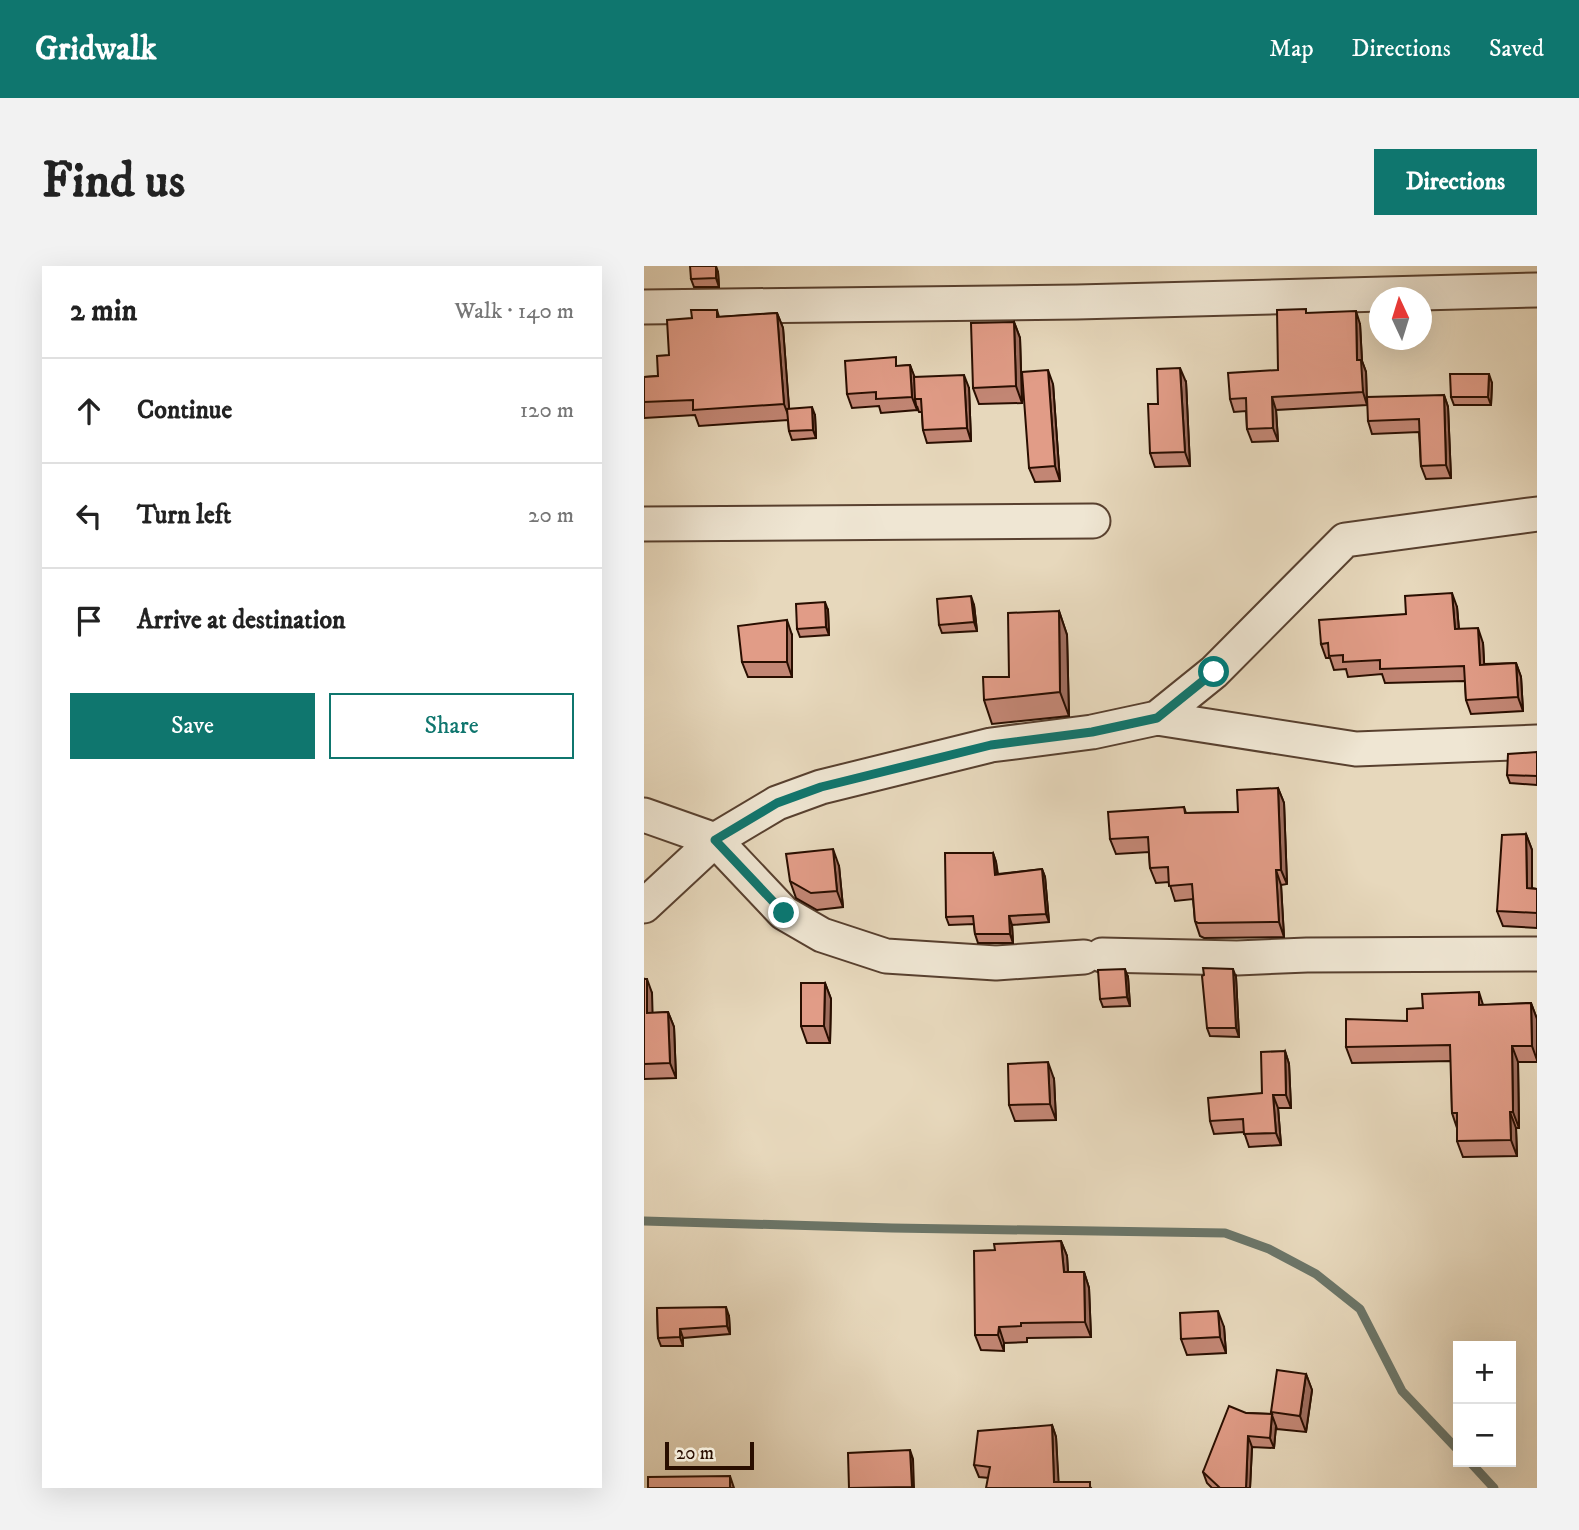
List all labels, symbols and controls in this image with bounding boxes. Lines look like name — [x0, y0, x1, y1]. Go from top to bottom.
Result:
text: Gridwalk — [35, 29, 157, 70]
text: Map — [1269, 34, 1314, 64]
text: Directions — [1352, 34, 1451, 64]
text: Saved — [1489, 34, 1544, 64]
button: Directions — [1374, 149, 1537, 215]
text: Find us — [42, 151, 185, 213]
north arrow — [1369, 287, 1432, 350]
text: 2 min — [70, 293, 137, 330]
text: Walk · 140 m — [455, 297, 574, 326]
icon: ahead — [70, 392, 108, 430]
text: Continue — [137, 394, 232, 427]
text: 120 m — [520, 396, 574, 425]
icon: left — [70, 497, 108, 535]
text: Turn left — [137, 499, 231, 532]
text: 20 m — [528, 501, 574, 530]
icon: arrive — [70, 602, 108, 640]
text: Arrive at destination — [137, 604, 346, 637]
route start — [1198, 656, 1229, 687]
button: Save — [70, 693, 315, 759]
button: Share — [329, 693, 574, 759]
route end — [768, 897, 799, 928]
map controls — [1453, 1341, 1516, 1467]
button: + — [1453, 1341, 1516, 1404]
button: − — [1453, 1404, 1516, 1467]
scale bar — [665, 1439, 754, 1471]
text: 20 m — [676, 1442, 714, 1465]

